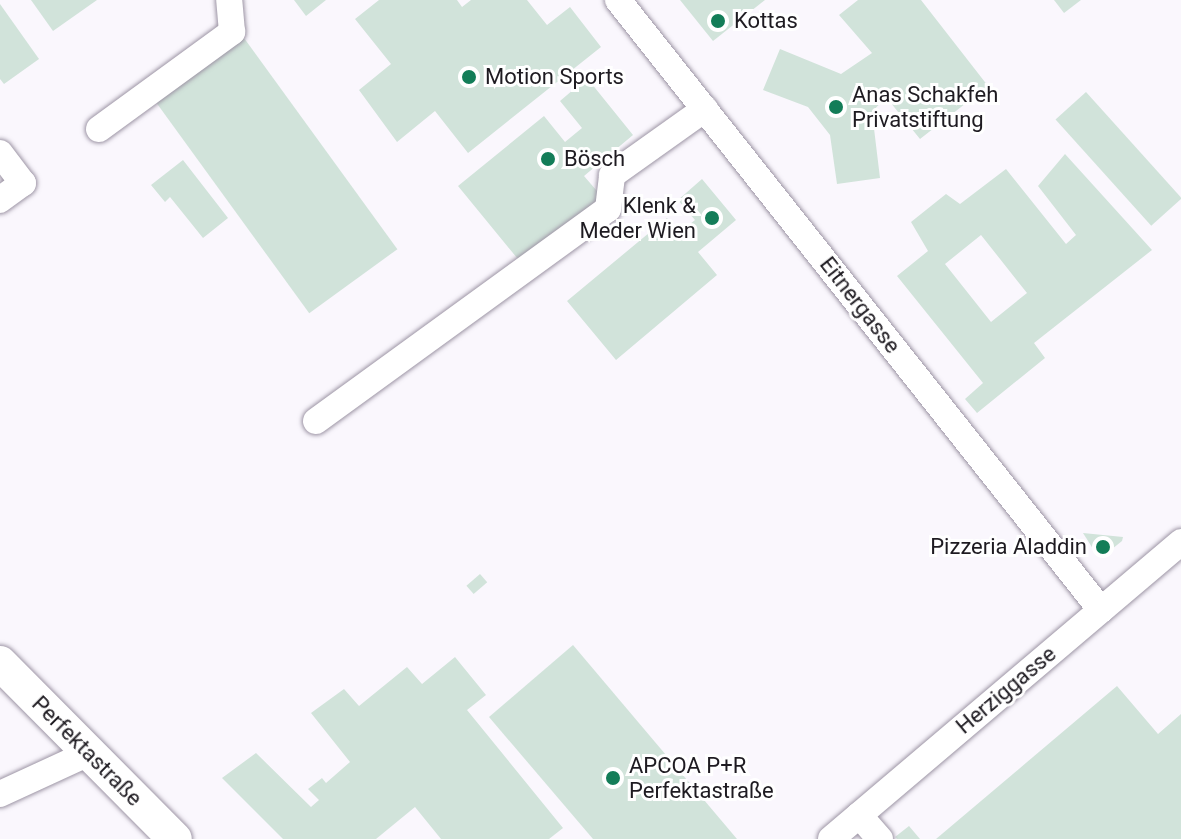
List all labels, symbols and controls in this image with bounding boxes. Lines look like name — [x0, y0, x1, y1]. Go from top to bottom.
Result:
place label: Kottas — [734, 8, 798, 34]
marker: Kottas — [709, 12, 727, 30]
place label: Motion Sports — [485, 64, 624, 90]
marker: Motion Sports — [460, 68, 478, 86]
place label: Anas Schakfeh Privatstiftung — [852, 81, 998, 132]
marker: Anas Schakfeh Privatstiftung — [827, 98, 845, 116]
place label: Bösch — [564, 146, 625, 172]
marker: Bösch — [539, 150, 557, 168]
place label: Klenk & Meder Wien — [579, 192, 696, 244]
marker: Klenk & Meder Wien — [703, 209, 721, 227]
street label: Eitnergasse — [814, 252, 906, 358]
place label: Pizzeria Aladdin — [930, 534, 1087, 560]
marker: Pizzeria Aladdin — [1094, 538, 1112, 556]
street label: Herziggasse — [951, 641, 1061, 739]
street label: Perfektastraße — [27, 691, 147, 811]
place label: APCOA P+R Perfektastraße — [629, 752, 774, 804]
marker: APCOA P+R Perfektastraße — [604, 769, 622, 787]

